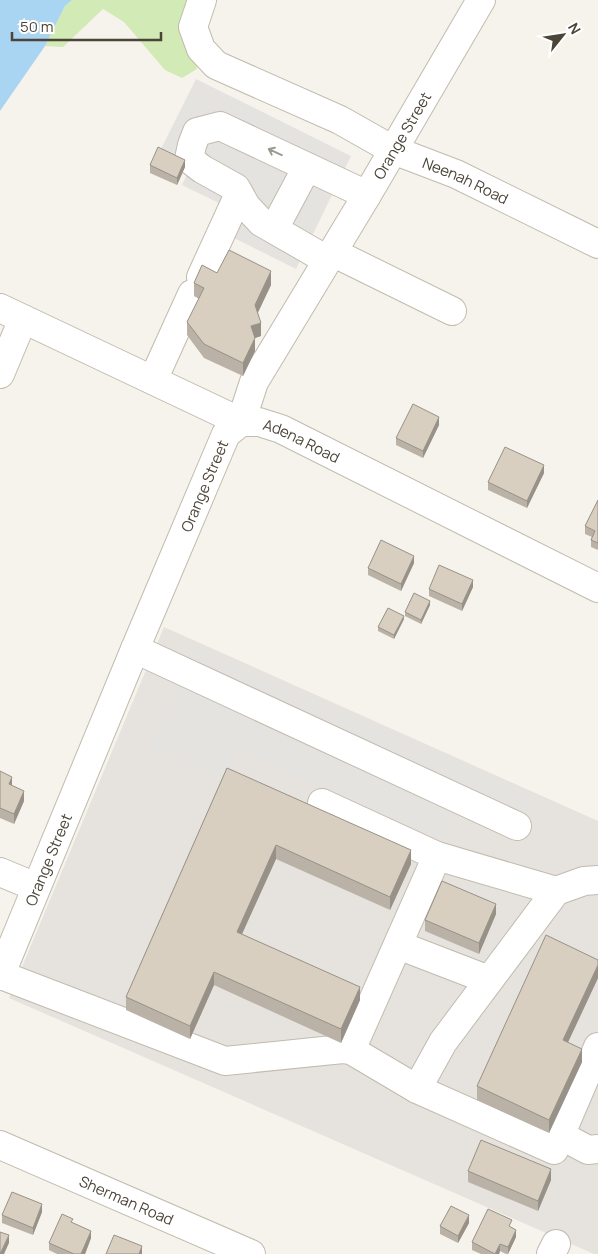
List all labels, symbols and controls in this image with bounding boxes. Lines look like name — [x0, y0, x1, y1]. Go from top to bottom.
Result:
scale bar — [12, 10, 161, 42]
north arrow — [538, 10, 588, 60]
text: 50 m — [20, 16, 54, 37]
text: N — [564, 19, 585, 37]
street label: Orange Street — [368, 88, 436, 183]
one-way arrow — [268, 147, 283, 156]
street label: Neenah Road — [420, 152, 512, 209]
street label: Adena Road — [261, 414, 344, 467]
street label: Orange Street — [175, 437, 233, 535]
street label: Orange Street — [20, 810, 76, 909]
street label: Sherman Road — [76, 1170, 177, 1230]

